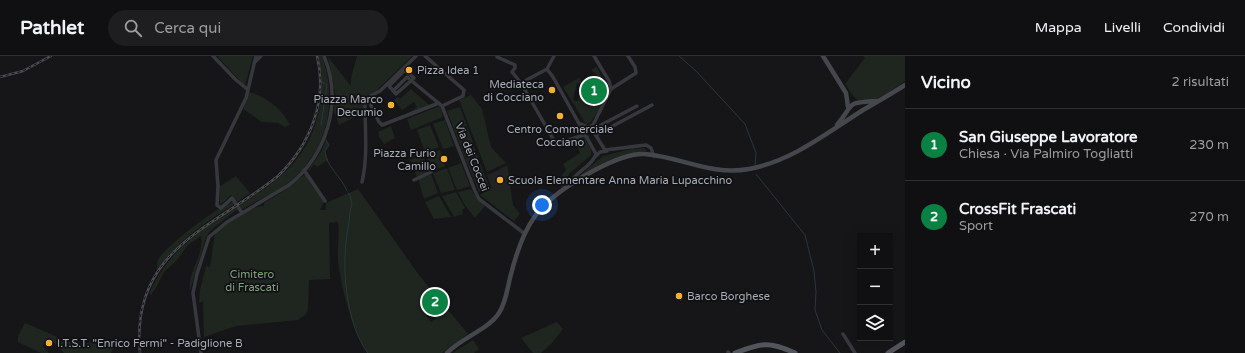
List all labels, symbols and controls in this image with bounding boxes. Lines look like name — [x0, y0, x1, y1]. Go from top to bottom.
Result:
search box — [108, 10, 388, 46]
text: Pathlet — [20, 17, 84, 39]
icon: search — [122, 17, 144, 39]
text: Cerca qui — [154, 19, 221, 37]
text: Mappa — [1035, 19, 1082, 36]
text: Livelli — [1104, 19, 1141, 36]
text: Condividi — [1163, 19, 1225, 36]
place label: Pizza Idea 1 — [417, 64, 479, 77]
marker: Pizza Idea 1 — [404, 65, 414, 75]
text: Vicino — [921, 72, 971, 93]
text: 2 risultati — [1172, 74, 1229, 90]
pin: 1 — [581, 76, 607, 106]
place label: Mediateca di Cocciano — [483, 78, 544, 104]
marker: Mediateca di Cocciano — [547, 85, 557, 95]
place label: Piazza Marco Decumio — [313, 93, 383, 119]
marker: Piazza Marco Decumio — [386, 100, 396, 110]
marker: Centro Commerciale Cocciano — [555, 111, 565, 121]
street label: Via dei Coccei — [452, 121, 492, 193]
place label: Centro Commerciale Cocciano — [507, 123, 613, 149]
text: San Giuseppe Lavoratore — [959, 128, 1138, 146]
text: 1 — [930, 137, 938, 153]
text: 230 m — [1189, 137, 1229, 153]
text: Chiesa · Via Palmiro Togliatti — [959, 146, 1133, 162]
place label: Piazza Furio Camillo — [373, 147, 436, 173]
marker: Piazza Furio Camillo — [439, 154, 449, 164]
place label: Scuola Elementare Anna Maria Lupacchino — [508, 174, 733, 187]
marker: Scuola Elementare Anna Maria Lupacchino — [495, 175, 505, 185]
your location — [532, 195, 552, 215]
text: CrossFit Frascati — [959, 200, 1076, 218]
text: 2 — [930, 209, 938, 225]
text: 270 m — [1189, 209, 1229, 225]
text: Sport — [959, 218, 993, 234]
map controls — [857, 233, 893, 341]
button: + — [857, 233, 893, 269]
park label: Cimitero di Frascati — [225, 268, 279, 294]
button: − — [857, 269, 893, 305]
pin: 2 — [422, 287, 448, 317]
place label: Barco Borghese — [687, 290, 770, 303]
marker: Barco Borghese — [674, 291, 684, 301]
button: layers — [857, 305, 893, 341]
place label: I.T.S.T. "Enrico Fermi" - Padiglione B — [57, 337, 243, 350]
marker: I.T.S.T. "Enrico Fermi" - Padiglione B — [44, 338, 54, 348]

